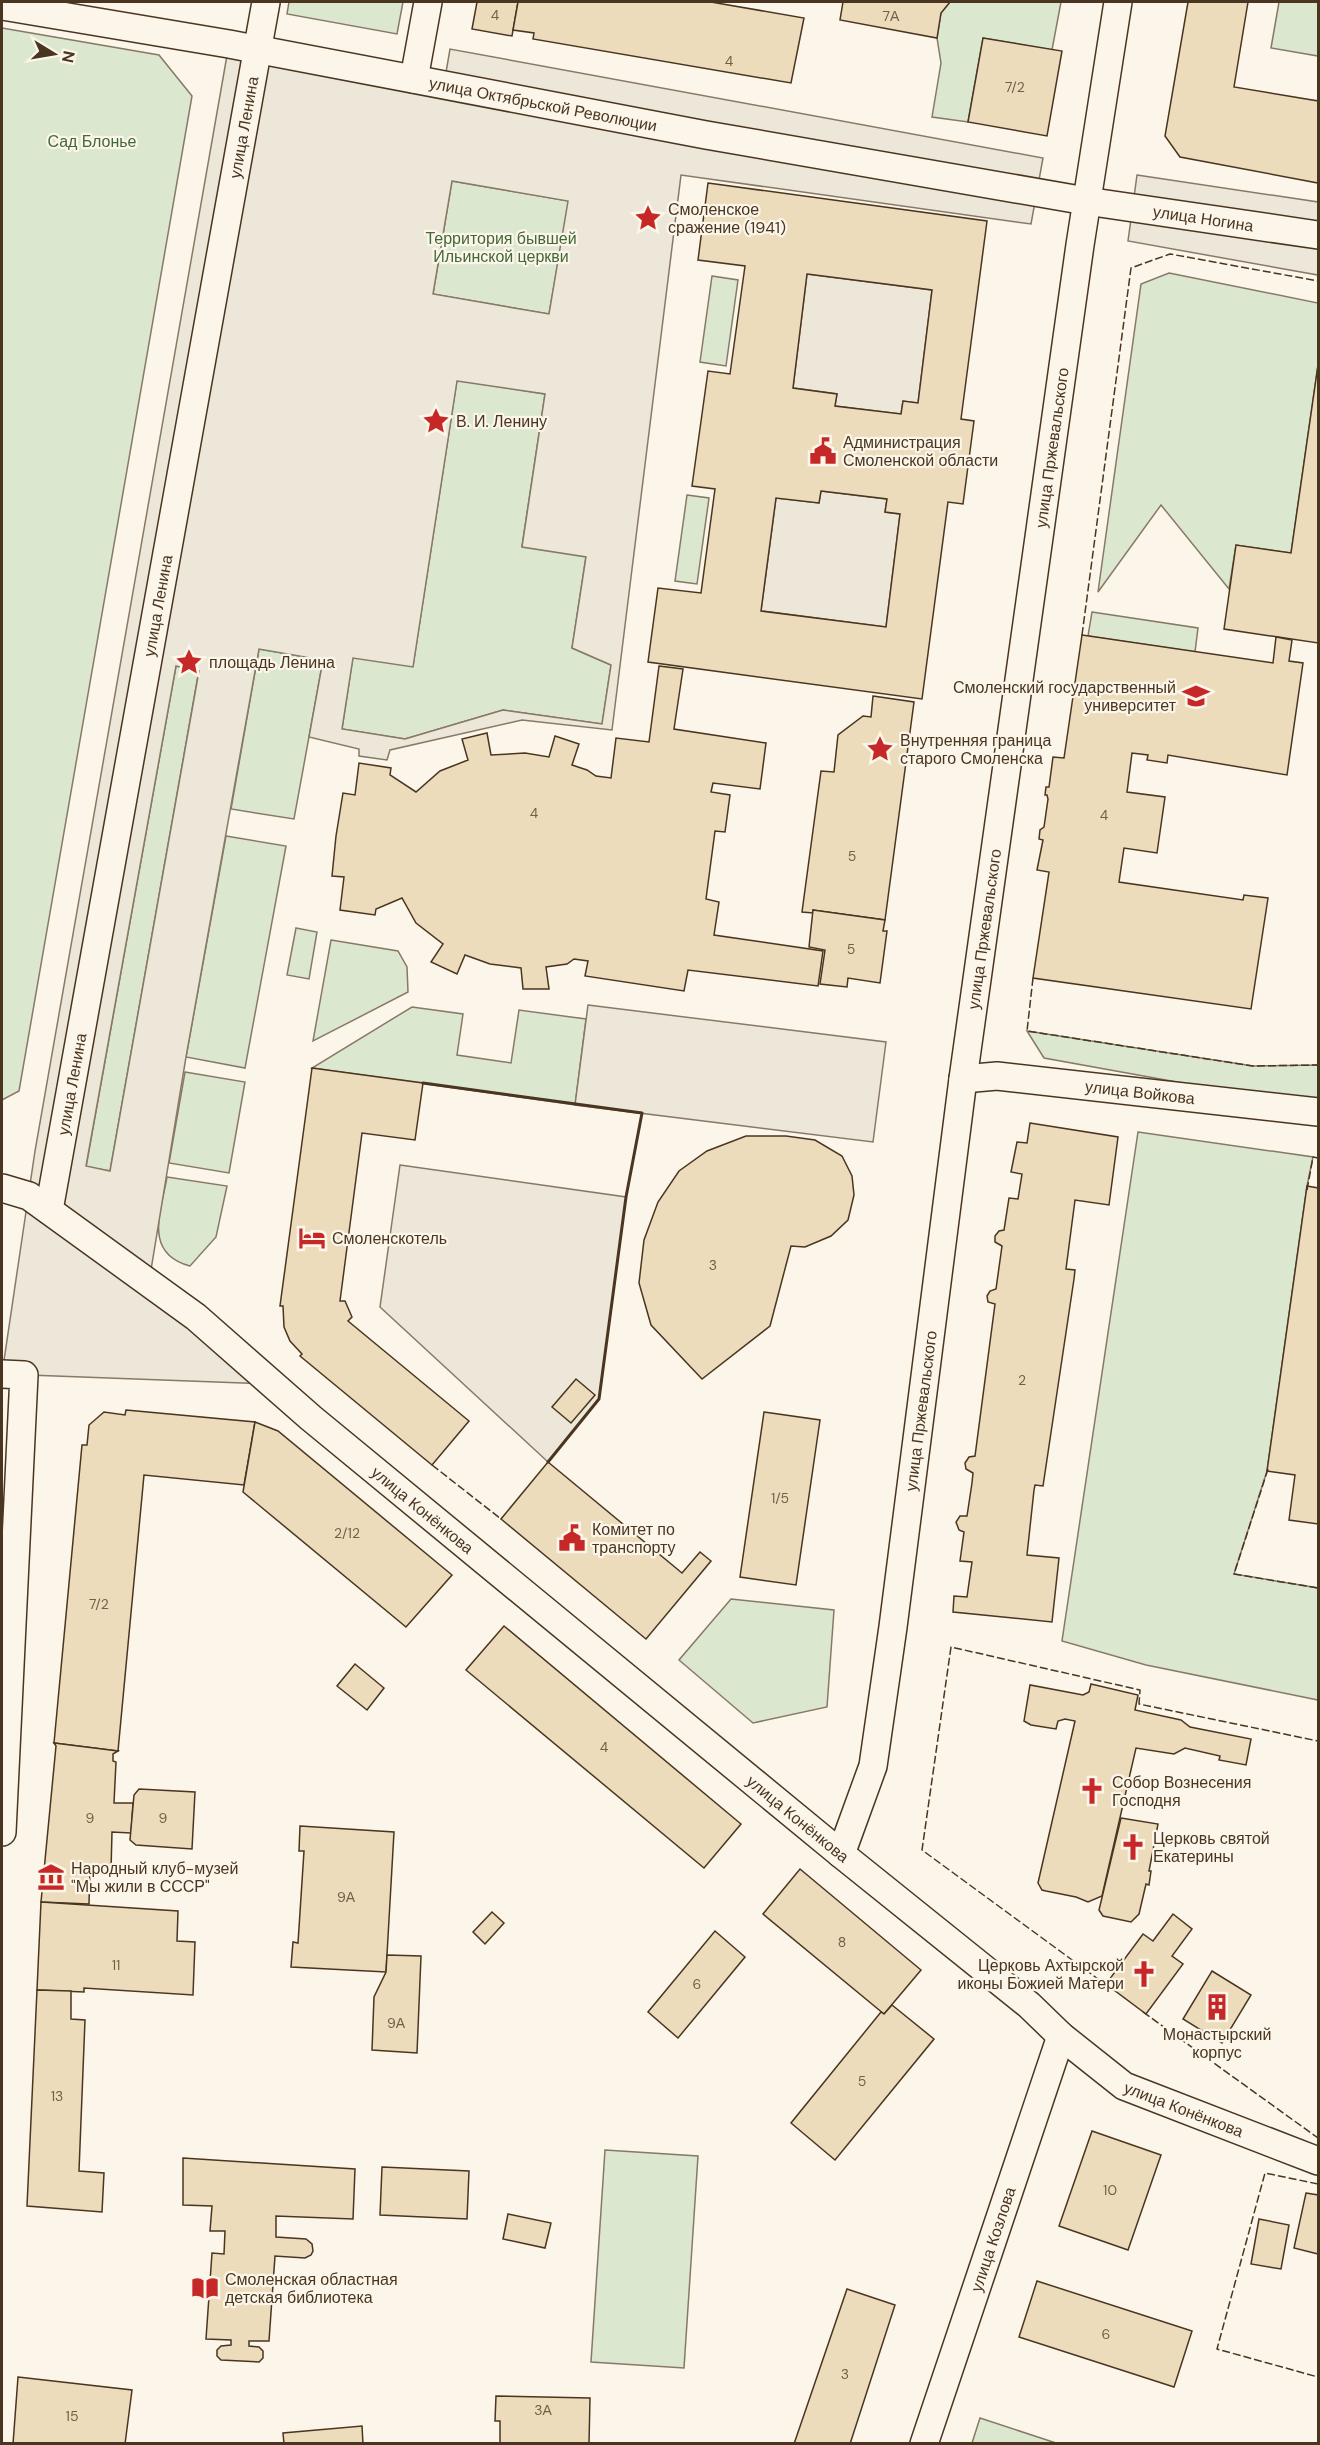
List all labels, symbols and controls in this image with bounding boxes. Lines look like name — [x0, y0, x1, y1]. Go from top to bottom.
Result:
house number: 4 — [491, 6, 500, 24]
house number: 7А — [883, 7, 900, 25]
north arrow — [24, 24, 84, 84]
text: N — [57, 49, 80, 64]
house number: 4 — [725, 52, 734, 70]
street label: улица Октябрьской Революции — [427, 72, 659, 136]
street label: улица Ленина — [225, 75, 263, 180]
house number: 7/2 — [1005, 78, 1025, 96]
park label: Сад Блонье — [47, 131, 137, 152]
place label: Смоленское сражение (1941) — [668, 199, 786, 238]
street label: улица Ногина — [1152, 201, 1255, 236]
place icon: Смоленское сражение (1941) — [633, 203, 663, 233]
park label: Территория бывшей Ильинской церкви — [425, 228, 577, 267]
street label: улица Пржевальского — [1030, 366, 1074, 529]
place icon: В. И. Ленину — [421, 406, 451, 436]
place label: В. И. Ленину — [456, 411, 547, 432]
place label: Администрация Смоленской области — [843, 432, 998, 471]
public building icon: Администрация Смоленской области — [808, 436, 838, 466]
street label: улица Ленина — [139, 553, 178, 658]
place icon: площадь Ленина — [174, 647, 204, 677]
place label: площадь Ленина — [209, 652, 335, 673]
place label: Смоленский государственный университет — [953, 677, 1177, 716]
school or university icon: Смоленский государственный университет — [1181, 681, 1211, 711]
place label: Внутренняя граница старого Смоленска — [900, 730, 1051, 769]
place icon: Внутренняя граница старого Смоленска — [865, 734, 895, 764]
house number: 4 — [530, 804, 539, 822]
house number: 4 — [1100, 806, 1109, 824]
house number: 5 — [848, 847, 856, 865]
street label: улица Пржевальского — [963, 847, 1006, 1011]
house number: 5 — [847, 940, 855, 958]
street label: улица Ленина — [53, 1031, 92, 1137]
street label: улица Войкова — [1084, 1076, 1196, 1109]
hotel icon: Смоленскотель — [297, 1223, 327, 1253]
place label: Смоленскотель — [332, 1228, 447, 1249]
house number: 3 — [709, 1256, 717, 1274]
street label: улица Пржевальского — [900, 1329, 942, 1492]
house number: 2 — [1018, 1371, 1026, 1389]
street label: улица Конёнкова — [367, 1462, 478, 1559]
house number: 1/5 — [771, 1489, 789, 1507]
place label: Комитет по транспорту — [592, 1519, 676, 1558]
public building icon: Комитет по транспорту — [557, 1523, 587, 1553]
house number: 2/12 — [334, 1524, 360, 1542]
house number: 7/2 — [89, 1595, 109, 1613]
house number: 4 — [600, 1738, 609, 1756]
street label: улица Конёнкова — [742, 1771, 853, 1867]
place label: Собор Вознесения Господня — [1112, 1772, 1251, 1811]
church icon: Собор Вознесения Господня — [1077, 1776, 1107, 1806]
house number: 9 — [86, 1809, 95, 1827]
house number: 9 — [159, 1809, 168, 1827]
place label: Церковь святой Екатерины — [1153, 1828, 1270, 1867]
church icon: Церковь святой Екатерины — [1118, 1832, 1148, 1862]
place label: Народный клуб-музей "Мы жили в СССР" — [71, 1858, 238, 1897]
museum icon: Народный клуб-музей "Мы жили в СССР" — [36, 1862, 66, 1892]
house number: 9А — [337, 1888, 356, 1906]
house number: 8 — [838, 1933, 846, 1951]
place label: Церковь Ахтырской иконы Божией Матери — [958, 1955, 1124, 1994]
house number: 11 — [112, 1956, 120, 1974]
church icon: Церковь Ахтырской иконы Божией Матери — [1129, 1959, 1159, 1989]
house number: 6 — [693, 1975, 701, 1993]
building icon: Монастырский корпус — [1202, 1992, 1232, 2022]
house number: 9А — [387, 2014, 406, 2032]
place label: Монастырский корпус — [1163, 2024, 1271, 2063]
house number: 5 — [858, 2072, 866, 2090]
street label: улица Конёнкова — [1121, 2077, 1246, 2142]
house number: 13 — [51, 2087, 63, 2105]
house number: 10 — [1103, 2181, 1117, 2199]
street label: улица Козлова — [966, 2184, 1021, 2294]
place label: Смоленская областная детская библиотека — [225, 2269, 398, 2308]
library icon: Смоленская областная детская библиотека — [190, 2273, 220, 2303]
house number: 6 — [1102, 2325, 1110, 2343]
house number: 3 — [841, 2365, 849, 2383]
house number: 3А — [534, 2401, 552, 2419]
house number: 15 — [66, 2407, 78, 2425]

